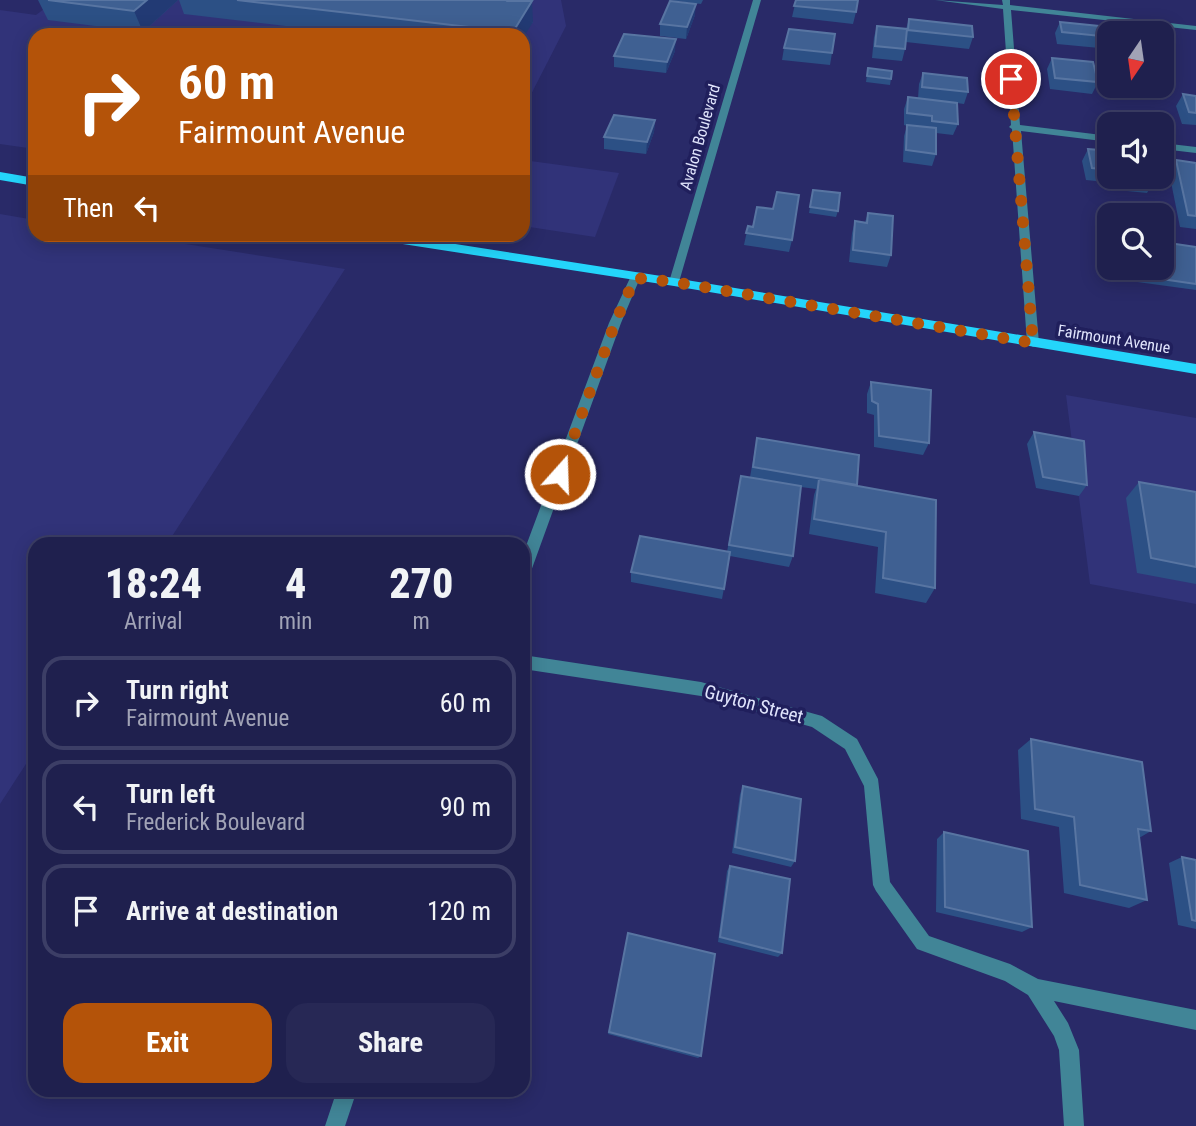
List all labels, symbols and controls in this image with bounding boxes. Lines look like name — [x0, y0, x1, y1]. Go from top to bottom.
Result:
north arrow — [1097, 21, 1174, 98]
map controls — [1097, 21, 1174, 280]
pin — [981, 49, 1041, 109]
text: 60 m — [178, 54, 275, 111]
icon: right — [63, 56, 154, 147]
icon: arrive — [992, 60, 1030, 98]
street label: Avalon Boulevard — [676, 82, 724, 192]
button: sound — [1097, 112, 1174, 189]
text: Fairmount Avenue — [178, 113, 405, 151]
icon: left — [128, 189, 166, 227]
text: Then — [63, 193, 114, 223]
button: search — [1097, 203, 1174, 280]
street label: Fairmount Avenue — [1056, 321, 1172, 357]
position arrow — [523, 437, 597, 511]
text: 18:24 — [105, 559, 202, 608]
text: 4 — [285, 559, 306, 608]
text: 270 — [389, 559, 453, 608]
text: Arrival — [124, 608, 183, 635]
text: min — [279, 608, 312, 635]
text: m — [413, 608, 430, 635]
text: Turn right — [126, 675, 228, 705]
street label: Guyton Street — [702, 680, 806, 728]
icon: right — [67, 684, 105, 722]
text: 60 m — [440, 688, 491, 718]
text: Fairmount Avenue — [126, 705, 289, 732]
text: Turn left — [126, 779, 215, 809]
icon: left — [67, 788, 105, 826]
text: 90 m — [440, 792, 491, 822]
text: Frederick Boulevard — [126, 809, 305, 836]
icon: arrive — [67, 892, 105, 930]
text: Arrive at destination — [126, 896, 338, 926]
text: 120 m — [427, 896, 491, 926]
button: Exit — [63, 1003, 272, 1083]
button: Share — [286, 1003, 495, 1083]

